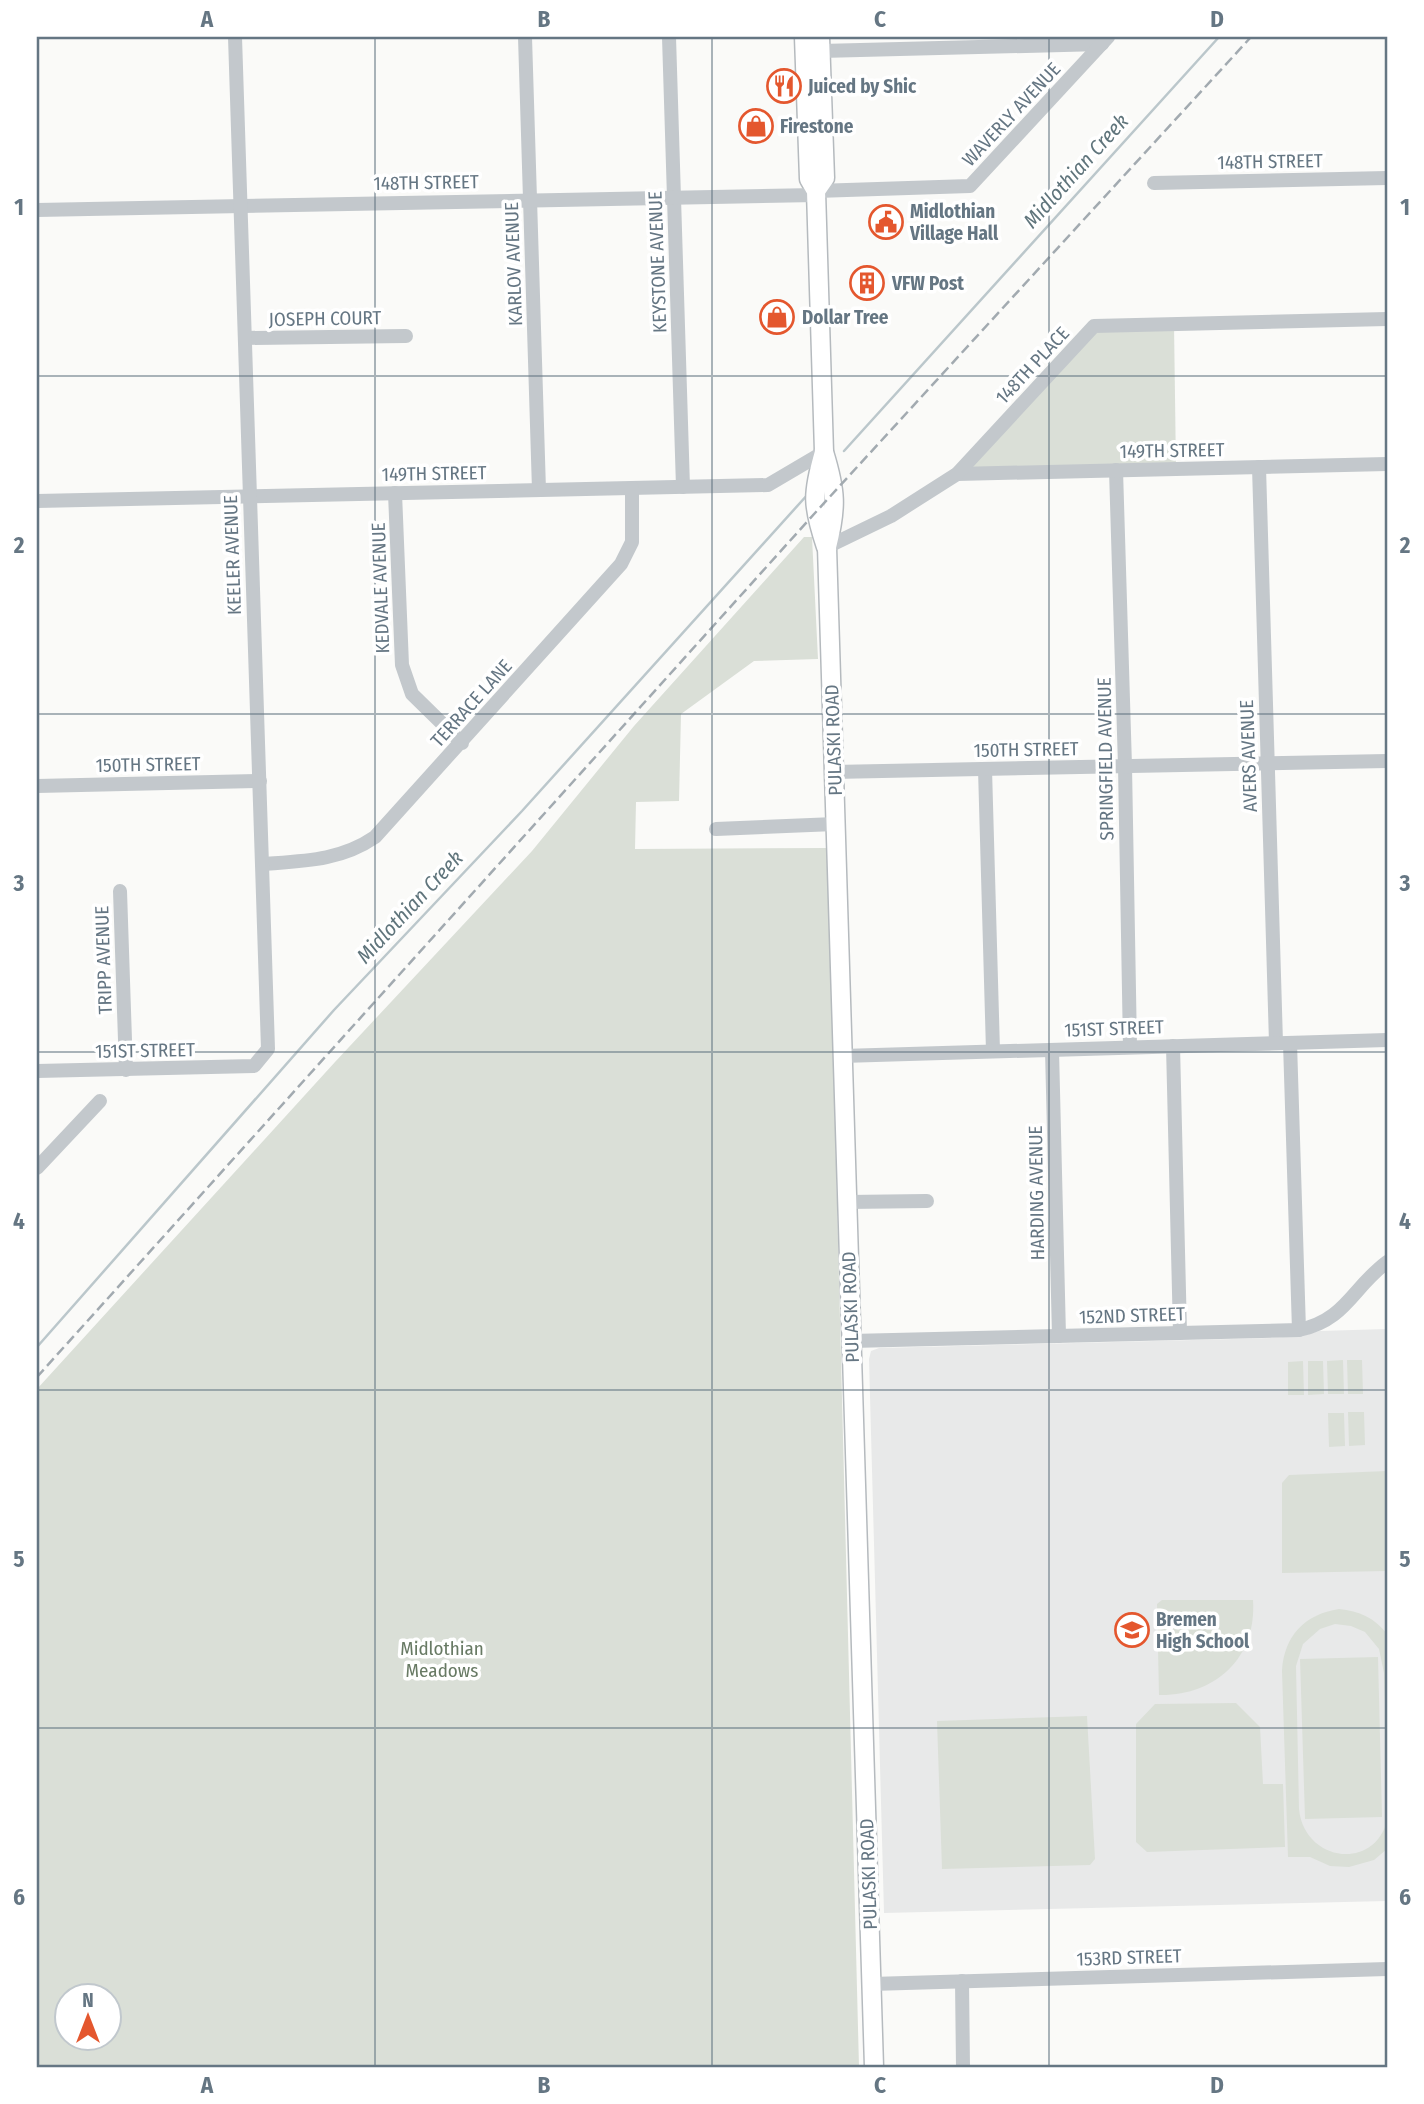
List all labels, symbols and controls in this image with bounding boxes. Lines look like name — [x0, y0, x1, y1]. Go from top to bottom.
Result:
text: A — [200, 5, 214, 33]
text: B — [538, 5, 551, 33]
text: C — [874, 5, 886, 33]
text: D — [1210, 5, 1224, 33]
street label: WAVERLY AVENUE — [957, 58, 1065, 171]
restaurant icon: Juiced by Shic — [765, 67, 803, 105]
place label: Juiced by Shic — [807, 75, 917, 98]
shop icon: Firestone — [737, 107, 775, 145]
water label: Midlothian Creek — [1018, 109, 1134, 233]
place label: Firestone — [780, 115, 854, 138]
street label: 148TH STREET — [1217, 149, 1323, 174]
street label: 148TH STREET — [373, 170, 479, 195]
street label: KEYSTONE AVENUE — [644, 191, 671, 333]
text: 1 — [14, 193, 24, 221]
text: 1 — [1400, 193, 1410, 221]
place label: Midlothian Village Hall — [909, 200, 999, 245]
street label: KARLOV AVENUE — [500, 202, 527, 326]
public building icon: Midlothian Village Hall — [867, 203, 905, 241]
building icon: VFW Post — [848, 264, 886, 302]
place label: VFW Post — [891, 272, 964, 295]
shop icon: Dollar Tree — [758, 298, 796, 336]
street label: JOSEPH COURT — [269, 306, 382, 331]
place label: Dollar Tree — [802, 306, 889, 329]
street label: 148TH PLACE — [991, 322, 1074, 409]
street label: 149TH STREET — [1119, 438, 1225, 463]
street label: 149TH STREET — [381, 461, 487, 486]
street label: KEELER AVENUE — [219, 495, 246, 615]
street label: KEDVALE AVENUE — [367, 522, 394, 654]
text: 2 — [13, 531, 25, 559]
text: 2 — [1399, 531, 1411, 559]
street label: TERRACE LANE — [426, 655, 517, 752]
street label: SPRINGFIELD AVENUE — [1093, 677, 1118, 841]
street label: PULASKI ROAD — [820, 684, 847, 796]
street label: AVERS AVENUE — [1235, 699, 1262, 813]
street label: 150TH STREET — [973, 737, 1079, 762]
street label: 150TH STREET — [95, 752, 201, 777]
water label: Midlothian Creek — [351, 845, 469, 969]
text: 3 — [13, 869, 25, 897]
text: 3 — [1399, 869, 1411, 897]
street label: TRIPP AVENUE — [90, 905, 117, 1015]
street label: 151ST STREET — [1064, 1015, 1164, 1042]
street label: 151ST STREET — [95, 1038, 195, 1063]
street label: HARDING AVENUE — [1024, 1125, 1049, 1261]
text: 4 — [13, 1207, 25, 1235]
text: 4 — [1399, 1207, 1411, 1235]
street label: PULASKI ROAD — [837, 1251, 864, 1363]
street label: 152ND STREET — [1079, 1302, 1186, 1329]
text: 5 — [13, 1545, 25, 1573]
text: 5 — [1399, 1545, 1411, 1573]
place label: Bremen High School — [1156, 1608, 1250, 1653]
school or university icon: Bremen High School — [1113, 1611, 1151, 1649]
park label: Midlothian Meadows — [400, 1637, 484, 1682]
street label: PULASKI ROAD — [855, 1818, 882, 1930]
text: 6 — [13, 1883, 25, 1911]
text: 6 — [1399, 1883, 1411, 1911]
street label: 153RD STREET — [1076, 1944, 1182, 1971]
north arrow — [52, 1982, 122, 2052]
text: N — [82, 1989, 94, 2012]
text: A — [200, 2071, 214, 2099]
text: B — [538, 2071, 551, 2099]
text: C — [874, 2071, 886, 2099]
text: D — [1210, 2071, 1224, 2099]

